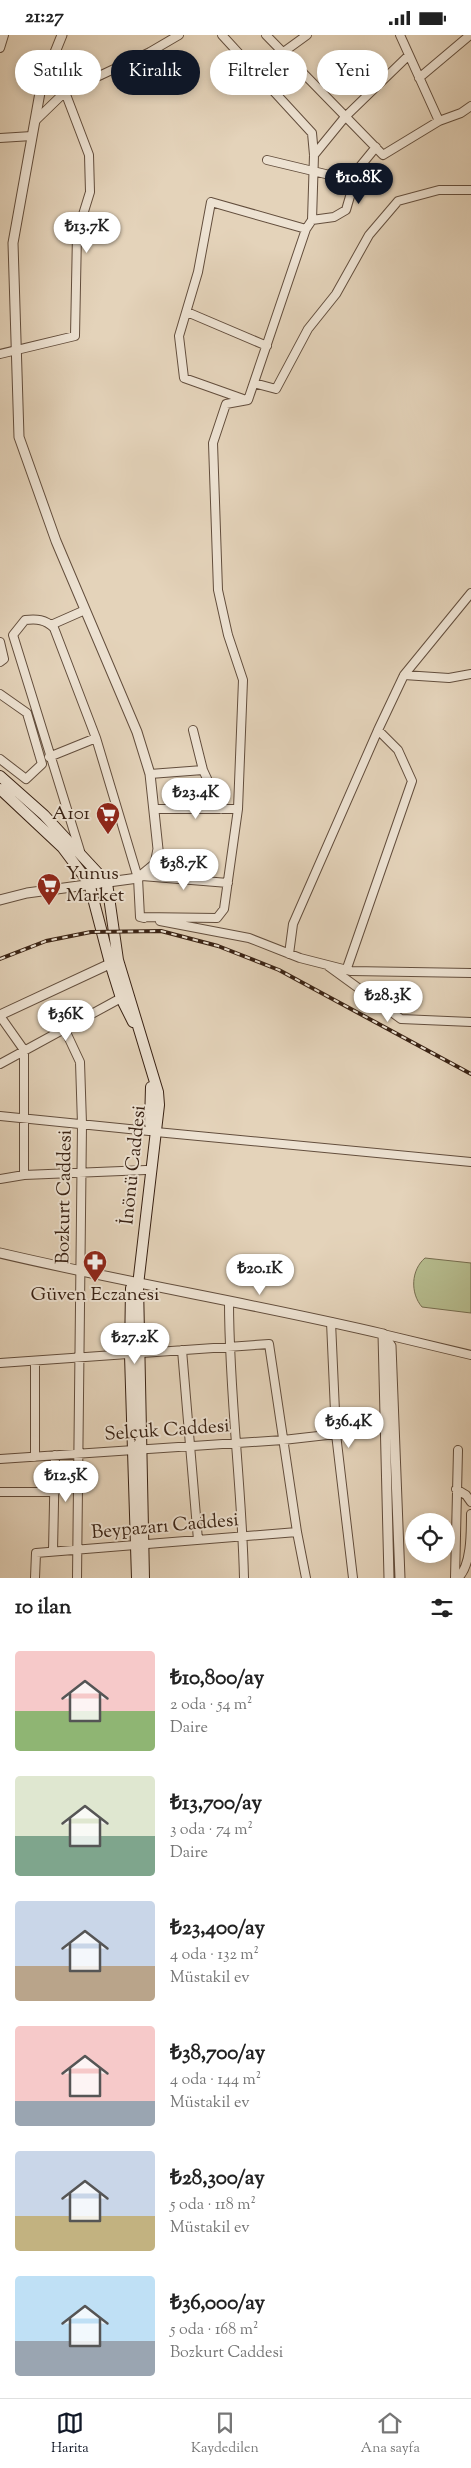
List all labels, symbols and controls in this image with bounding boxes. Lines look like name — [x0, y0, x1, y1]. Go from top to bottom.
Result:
text: 21:27 — [25, 4, 64, 31]
chip: Satılık — [15, 50, 101, 95]
chip: Kiralık — [111, 50, 200, 95]
chip: Filtreler — [210, 50, 307, 95]
chip: Yeni — [317, 50, 388, 95]
pin: ₺10.8K — [318, 163, 400, 205]
text: ₺10.8K — [336, 167, 382, 190]
pin: ₺13.7K — [46, 211, 128, 254]
text: ₺13.7K — [65, 216, 109, 239]
pin: ₺23.4K — [155, 777, 237, 820]
text: ₺23.4K — [173, 782, 219, 805]
place label: A101 — [52, 801, 91, 828]
supermarket icon: A101 — [95, 801, 121, 835]
pin: ₺38.7K — [143, 849, 225, 891]
text: ₺38.7K — [160, 853, 208, 876]
place label: Yunus Market — [66, 861, 125, 910]
supermarket icon: Yunus Market — [36, 872, 62, 906]
pin: ₺28.3K — [347, 981, 429, 1023]
text: ₺28.3K — [365, 985, 411, 1008]
pin: ₺36K — [36, 999, 96, 1042]
text: ₺36K — [48, 1004, 84, 1027]
street label: İnönü Caddesi — [114, 1104, 154, 1226]
street label: Bozkurt Caddesi — [50, 1130, 80, 1264]
pharmacy icon: Güven Eczanesi — [82, 1249, 108, 1283]
pin: ₺20.1K — [219, 1253, 301, 1296]
text: ₺20.1K — [237, 1258, 283, 1281]
place label: Güven Eczanesi — [31, 1282, 159, 1309]
pin: ₺27.2K — [94, 1323, 176, 1365]
text: ₺27.2K — [111, 1327, 159, 1350]
pin: ₺36.4K — [308, 1407, 390, 1449]
text: ₺36.4K — [326, 1411, 372, 1434]
street label: Selçuk Caddesi — [103, 1413, 231, 1449]
pin: ₺12.5K — [25, 1461, 107, 1503]
text: ₺12.5K — [44, 1465, 88, 1488]
street label: Beypazarı Caddesi — [90, 1507, 240, 1547]
map controls — [405, 1513, 455, 1563]
button: locate — [405, 1513, 455, 1563]
text: 10 ilan — [15, 1593, 71, 1623]
icon: filters — [428, 1594, 456, 1622]
text: ₺10,800/ay — [170, 1664, 264, 1694]
icon: home — [55, 1671, 115, 1731]
text: 2 oda · 54 m² — [170, 1694, 252, 1717]
text: Daire — [170, 1717, 208, 1740]
text: ₺13,700/ay — [170, 1789, 262, 1819]
icon: home — [55, 1796, 115, 1856]
text: 3 oda · 74 m² — [170, 1819, 253, 1842]
text: Daire — [170, 1842, 208, 1865]
text: ₺23,400/ay — [170, 1914, 265, 1944]
icon: home — [55, 1921, 115, 1981]
text: 4 oda · 132 m² — [170, 1944, 259, 1967]
text: Müstakil ev — [170, 1967, 250, 1990]
text: ₺38,700/ay — [170, 2039, 265, 2069]
icon: home — [55, 2046, 115, 2106]
text: 4 oda · 144 m² — [170, 2069, 261, 2092]
text: Müstakil ev — [170, 2092, 250, 2115]
text: ₺28,300/ay — [170, 2164, 265, 2194]
icon: home — [55, 2171, 115, 2231]
text: 5 oda · 118 m² — [170, 2194, 256, 2217]
text: Müstakil ev — [170, 2217, 250, 2240]
text: ₺36,000/ay — [170, 2289, 265, 2319]
icon: home — [55, 2296, 115, 2356]
text: 5 oda · 168 m² — [170, 2319, 258, 2342]
text: Bozkurt Caddesi — [170, 2342, 283, 2365]
tab: Harita — [51, 2409, 89, 2459]
tab: Kaydedilen — [191, 2409, 259, 2459]
tab: Ana sayfa — [361, 2409, 420, 2459]

